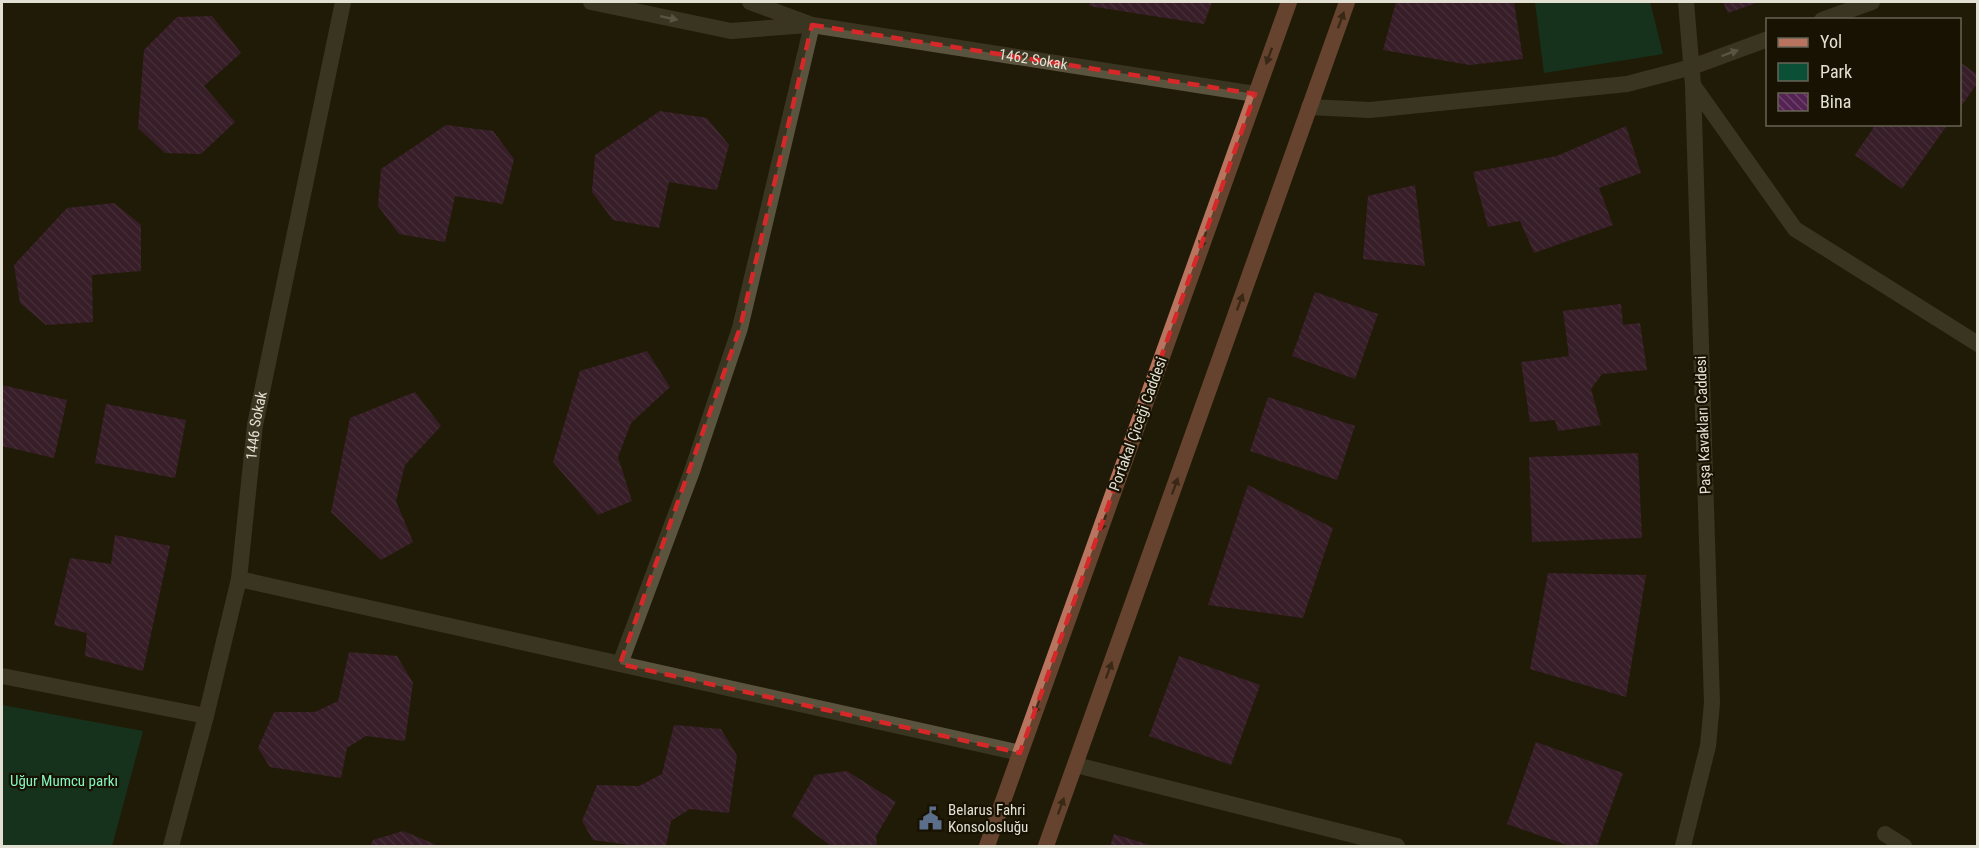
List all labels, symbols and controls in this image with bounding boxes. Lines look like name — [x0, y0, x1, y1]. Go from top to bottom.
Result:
one-way arrow — [1336, 11, 1346, 29]
one-way arrow — [659, 14, 678, 23]
legend — [1766, 18, 1961, 126]
text: Yol — [1820, 31, 1842, 52]
street label: 1462 Sokak — [998, 45, 1069, 74]
one-way arrow — [1263, 48, 1273, 66]
one-way arrow — [1721, 48, 1739, 58]
text: Park — [1820, 61, 1852, 82]
text: Bina — [1820, 91, 1851, 112]
one-way arrow — [1198, 231, 1208, 249]
one-way arrow — [1236, 293, 1245, 311]
street label: Portakal Çiceği Caddesi — [1105, 355, 1171, 493]
street label: Paşa Kavakları Caddesi — [1692, 356, 1714, 494]
street label: 1446 Sokak — [242, 389, 271, 461]
one-way arrow — [1170, 477, 1180, 495]
one-way arrow — [1097, 514, 1107, 532]
one-way arrow — [1105, 661, 1115, 679]
one-way arrow — [1032, 698, 1042, 716]
park label: Uğur Mumcu parkı — [10, 772, 118, 790]
one-way arrow — [1057, 796, 1067, 814]
place label: Belarus Fahri Konsolosluğu — [948, 801, 1028, 836]
public building icon: Belarus Fahri Konsolosluğu — [917, 806, 943, 832]

